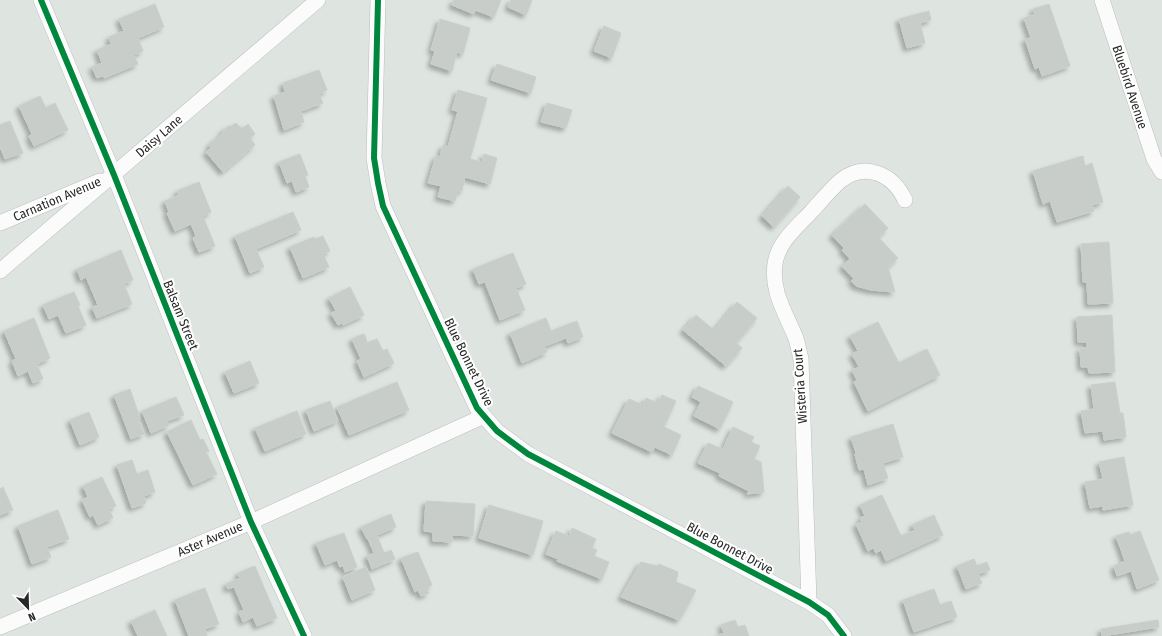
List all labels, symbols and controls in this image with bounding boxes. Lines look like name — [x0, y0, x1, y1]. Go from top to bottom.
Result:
street label: Bluebird Avenue — [1109, 43, 1151, 131]
street label: Daisy Lane — [133, 112, 185, 160]
street label: Carnation Avenue — [11, 174, 103, 224]
street label: Balsam Street — [160, 278, 202, 353]
street label: Blue Bonnet Drive — [441, 316, 497, 408]
street label: Wisteria Court — [790, 347, 810, 424]
street label: Aster Avenue — [175, 519, 245, 559]
street label: Blue Bonnet Drive — [684, 519, 776, 577]
north arrow — [8, 588, 48, 628]
text: N — [26, 609, 37, 624]

